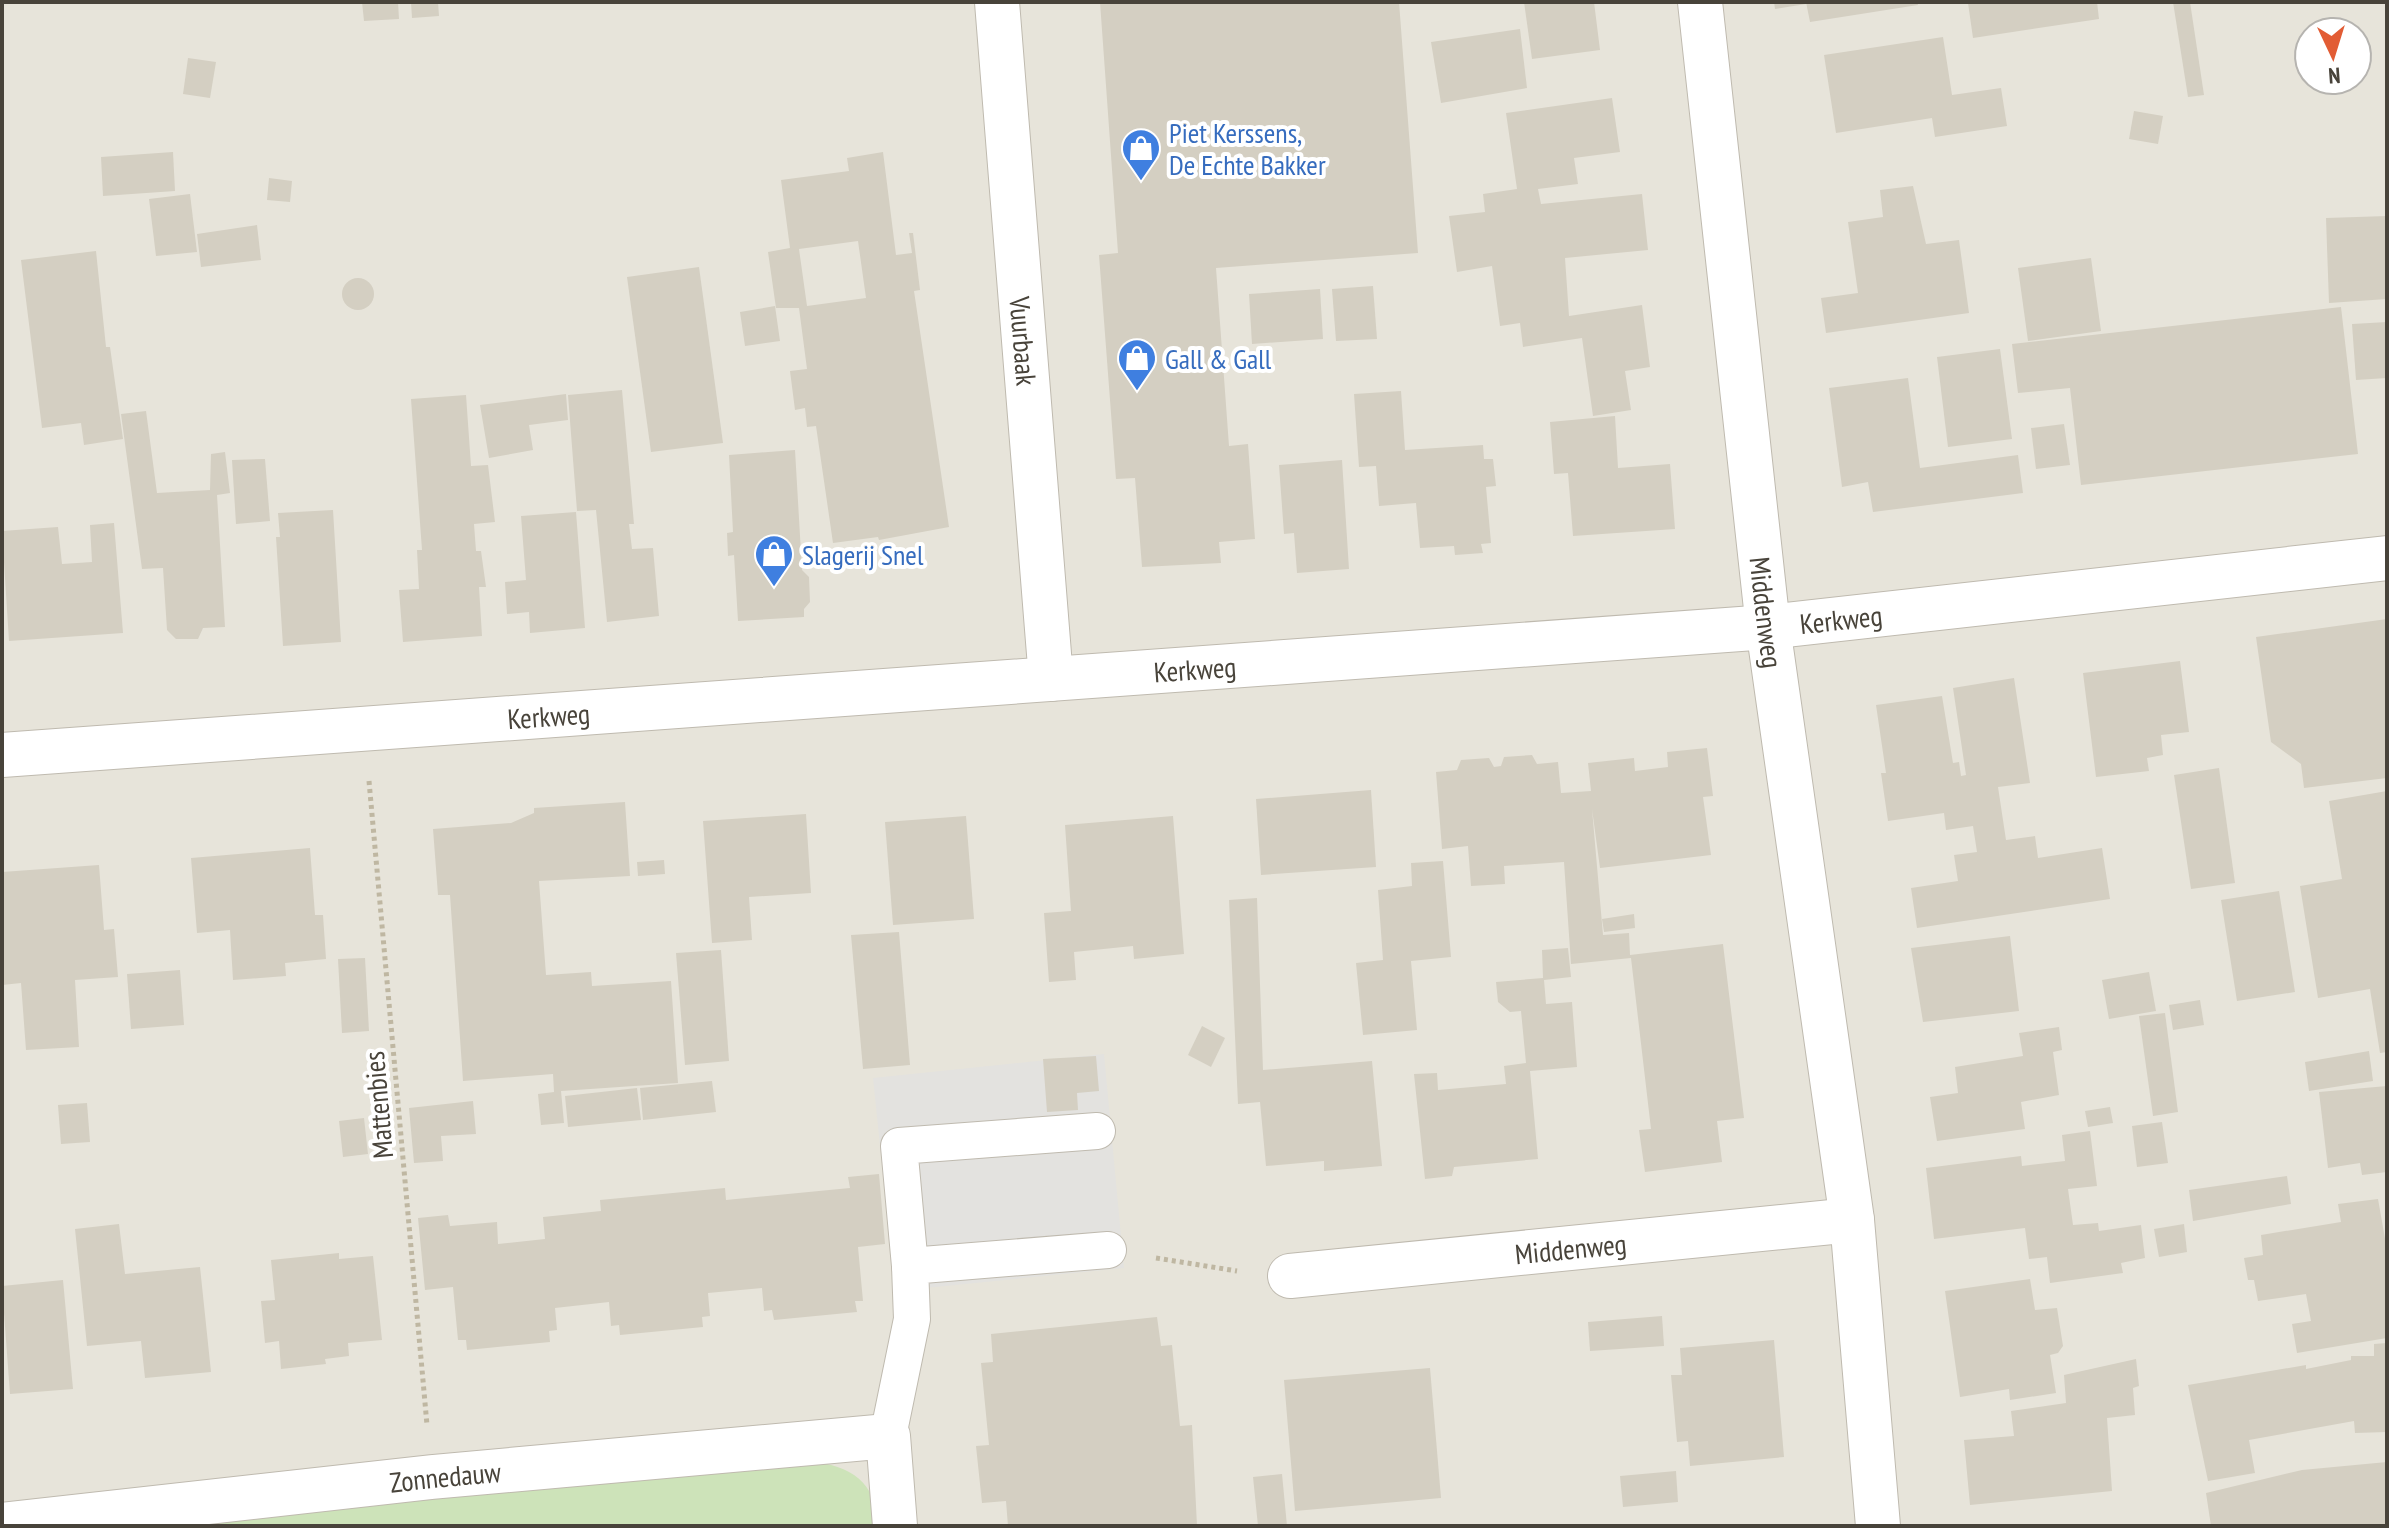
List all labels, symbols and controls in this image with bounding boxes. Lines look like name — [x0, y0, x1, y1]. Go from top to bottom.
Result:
north arrow — [2293, 16, 2373, 96]
text: N — [2327, 62, 2341, 90]
place label: Piet Kerssens, De Echte Bakker — [1169, 114, 1326, 183]
shop icon: Piet Kerssens, De Echte Bakker — [1120, 127, 1162, 182]
street label: Vuurbaak — [1002, 294, 1046, 387]
shop icon: Gall & Gall — [1116, 337, 1158, 392]
place label: Gall & Gall — [1165, 340, 1272, 377]
shop icon: Slagerij Snel — [753, 533, 795, 588]
place label: Slagerij Snel — [802, 536, 924, 573]
street label: Middenweg — [1742, 555, 1792, 670]
street label: Kerkweg — [1798, 596, 1884, 642]
street label: Kerkweg — [1152, 647, 1237, 690]
street label: Kerkweg — [506, 694, 591, 737]
street label: Mattenbies — [355, 1050, 401, 1160]
street label: Middenweg — [1513, 1224, 1628, 1272]
street label: Zonnedauw — [388, 1452, 503, 1500]

